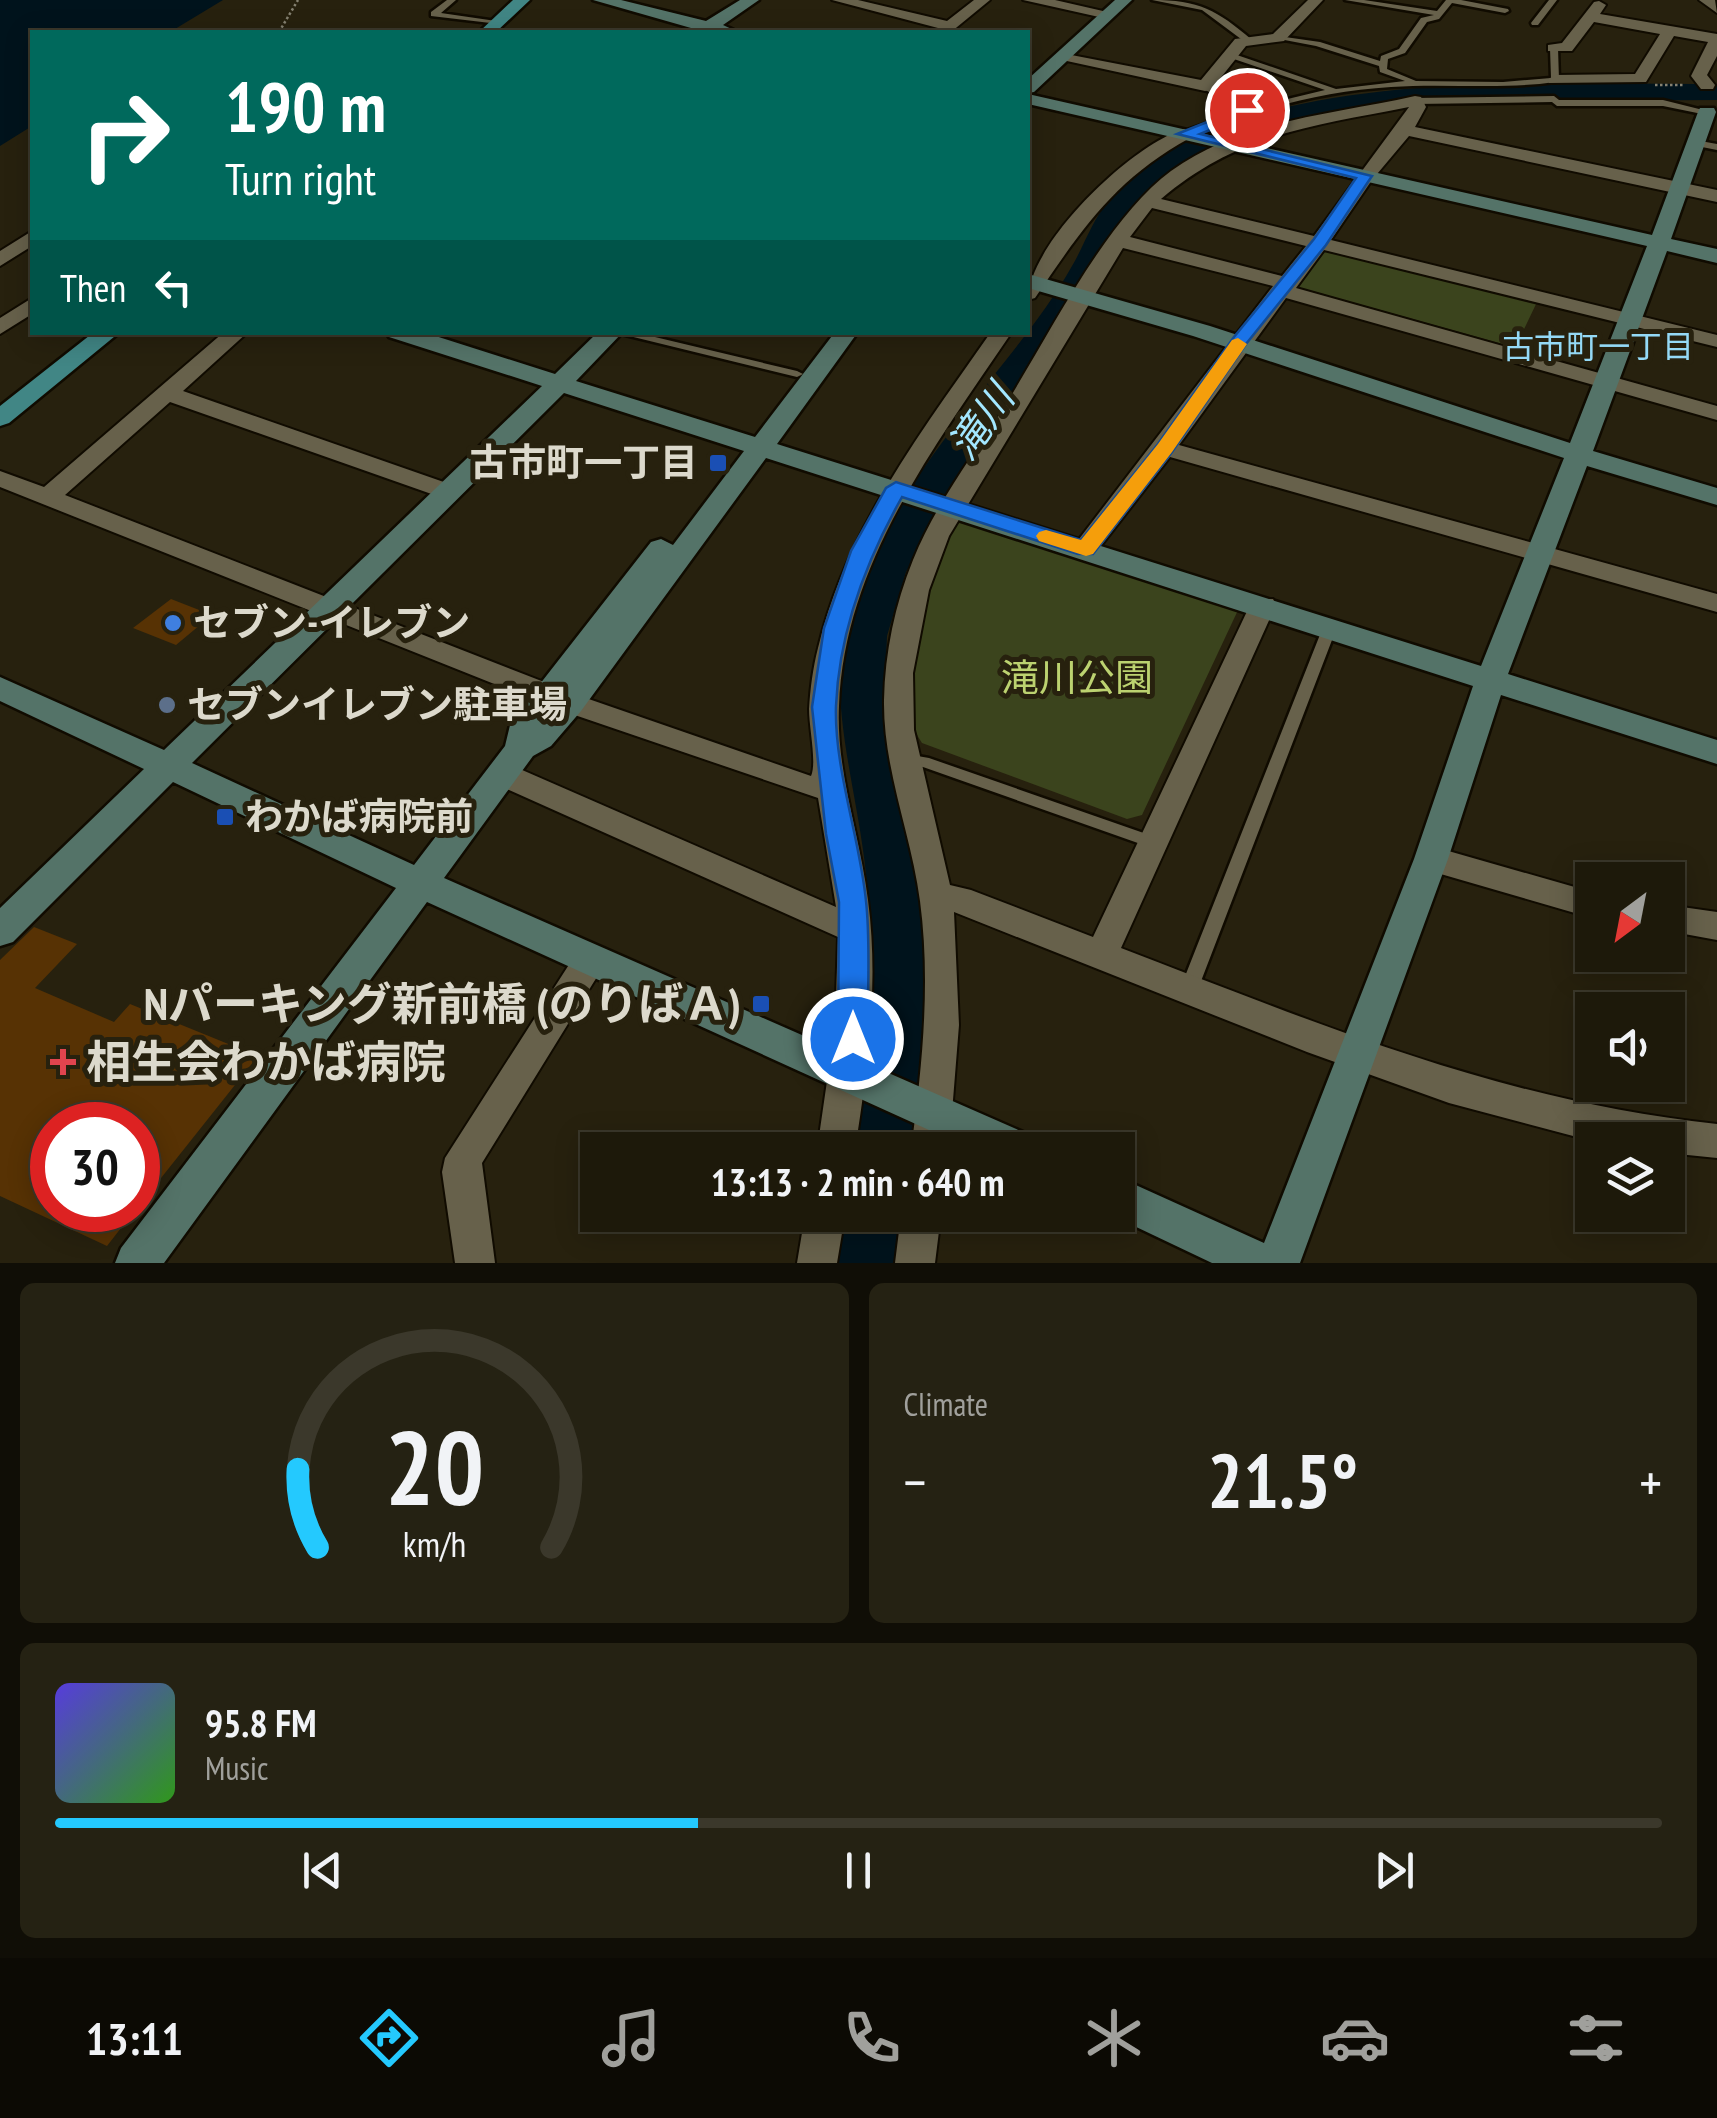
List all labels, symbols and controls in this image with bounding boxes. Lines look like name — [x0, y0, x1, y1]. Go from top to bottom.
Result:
text: 190 m — [225, 61, 386, 151]
pin — [1205, 68, 1290, 153]
icon: right — [60, 70, 190, 200]
icon: arrive — [1220, 83, 1275, 138]
text: Turn right — [225, 149, 376, 207]
icon: left — [146, 260, 201, 315]
text: Then — [60, 263, 126, 312]
district label: 古市町一丁目 — [1502, 325, 1694, 367]
water label: 滝川 — [936, 370, 1027, 469]
place label: 古市町一丁目 — [470, 437, 698, 486]
marker: 古市町一丁目 — [707, 452, 729, 474]
place label: セブン-イレブン — [193, 597, 470, 646]
marker: セブン-イレブン — [162, 612, 184, 634]
park label: 滝川公園 — [1001, 652, 1153, 701]
place label: セブンイレブン駐車場 — [187, 679, 567, 728]
marker: セブンイレブン駐車場 — [156, 694, 178, 716]
place label: わかば病院前 — [245, 791, 473, 840]
marker: わかば病院前 — [214, 806, 236, 828]
north arrow — [1575, 862, 1685, 972]
map controls — [1575, 862, 1685, 1232]
place label: Nパーキング新前橋 (のりばＡ) — [144, 974, 741, 1032]
position arrow — [801, 987, 905, 1091]
button: sound — [1575, 992, 1685, 1102]
marker: Nパーキング新前橋 (のりばＡ) — [750, 993, 772, 1015]
place label: 相生会わかば病院 — [86, 1032, 446, 1090]
marker: 相生会わかば病院 — [50, 1049, 76, 1075]
speed limit sign: 30 — [30, 1102, 160, 1232]
button: layers — [1575, 1122, 1685, 1232]
text: 13:13 · 2 min · 640 m — [711, 1157, 1004, 1206]
text: Climate — [904, 1383, 988, 1425]
text: 20 — [385, 1399, 484, 1534]
text: 21.5° — [1207, 1432, 1358, 1529]
text: − — [904, 1446, 926, 1517]
text: + — [1639, 1446, 1662, 1517]
text: km/h — [403, 1521, 466, 1567]
text: 95.8 FM — [205, 1698, 317, 1747]
text: Music — [205, 1747, 268, 1789]
icon: previous — [295, 1843, 350, 1898]
icon: pause — [831, 1843, 886, 1898]
icon: next — [1367, 1843, 1422, 1898]
icon: directions — [354, 2003, 424, 2073]
icon: music — [596, 2003, 666, 2073]
icon: phone — [837, 2003, 907, 2073]
icon: climate — [1079, 2003, 1149, 2073]
icon: car — [1320, 2003, 1390, 2073]
icon: filters — [1561, 2003, 1631, 2073]
text: 13:11 — [86, 2009, 183, 2067]

